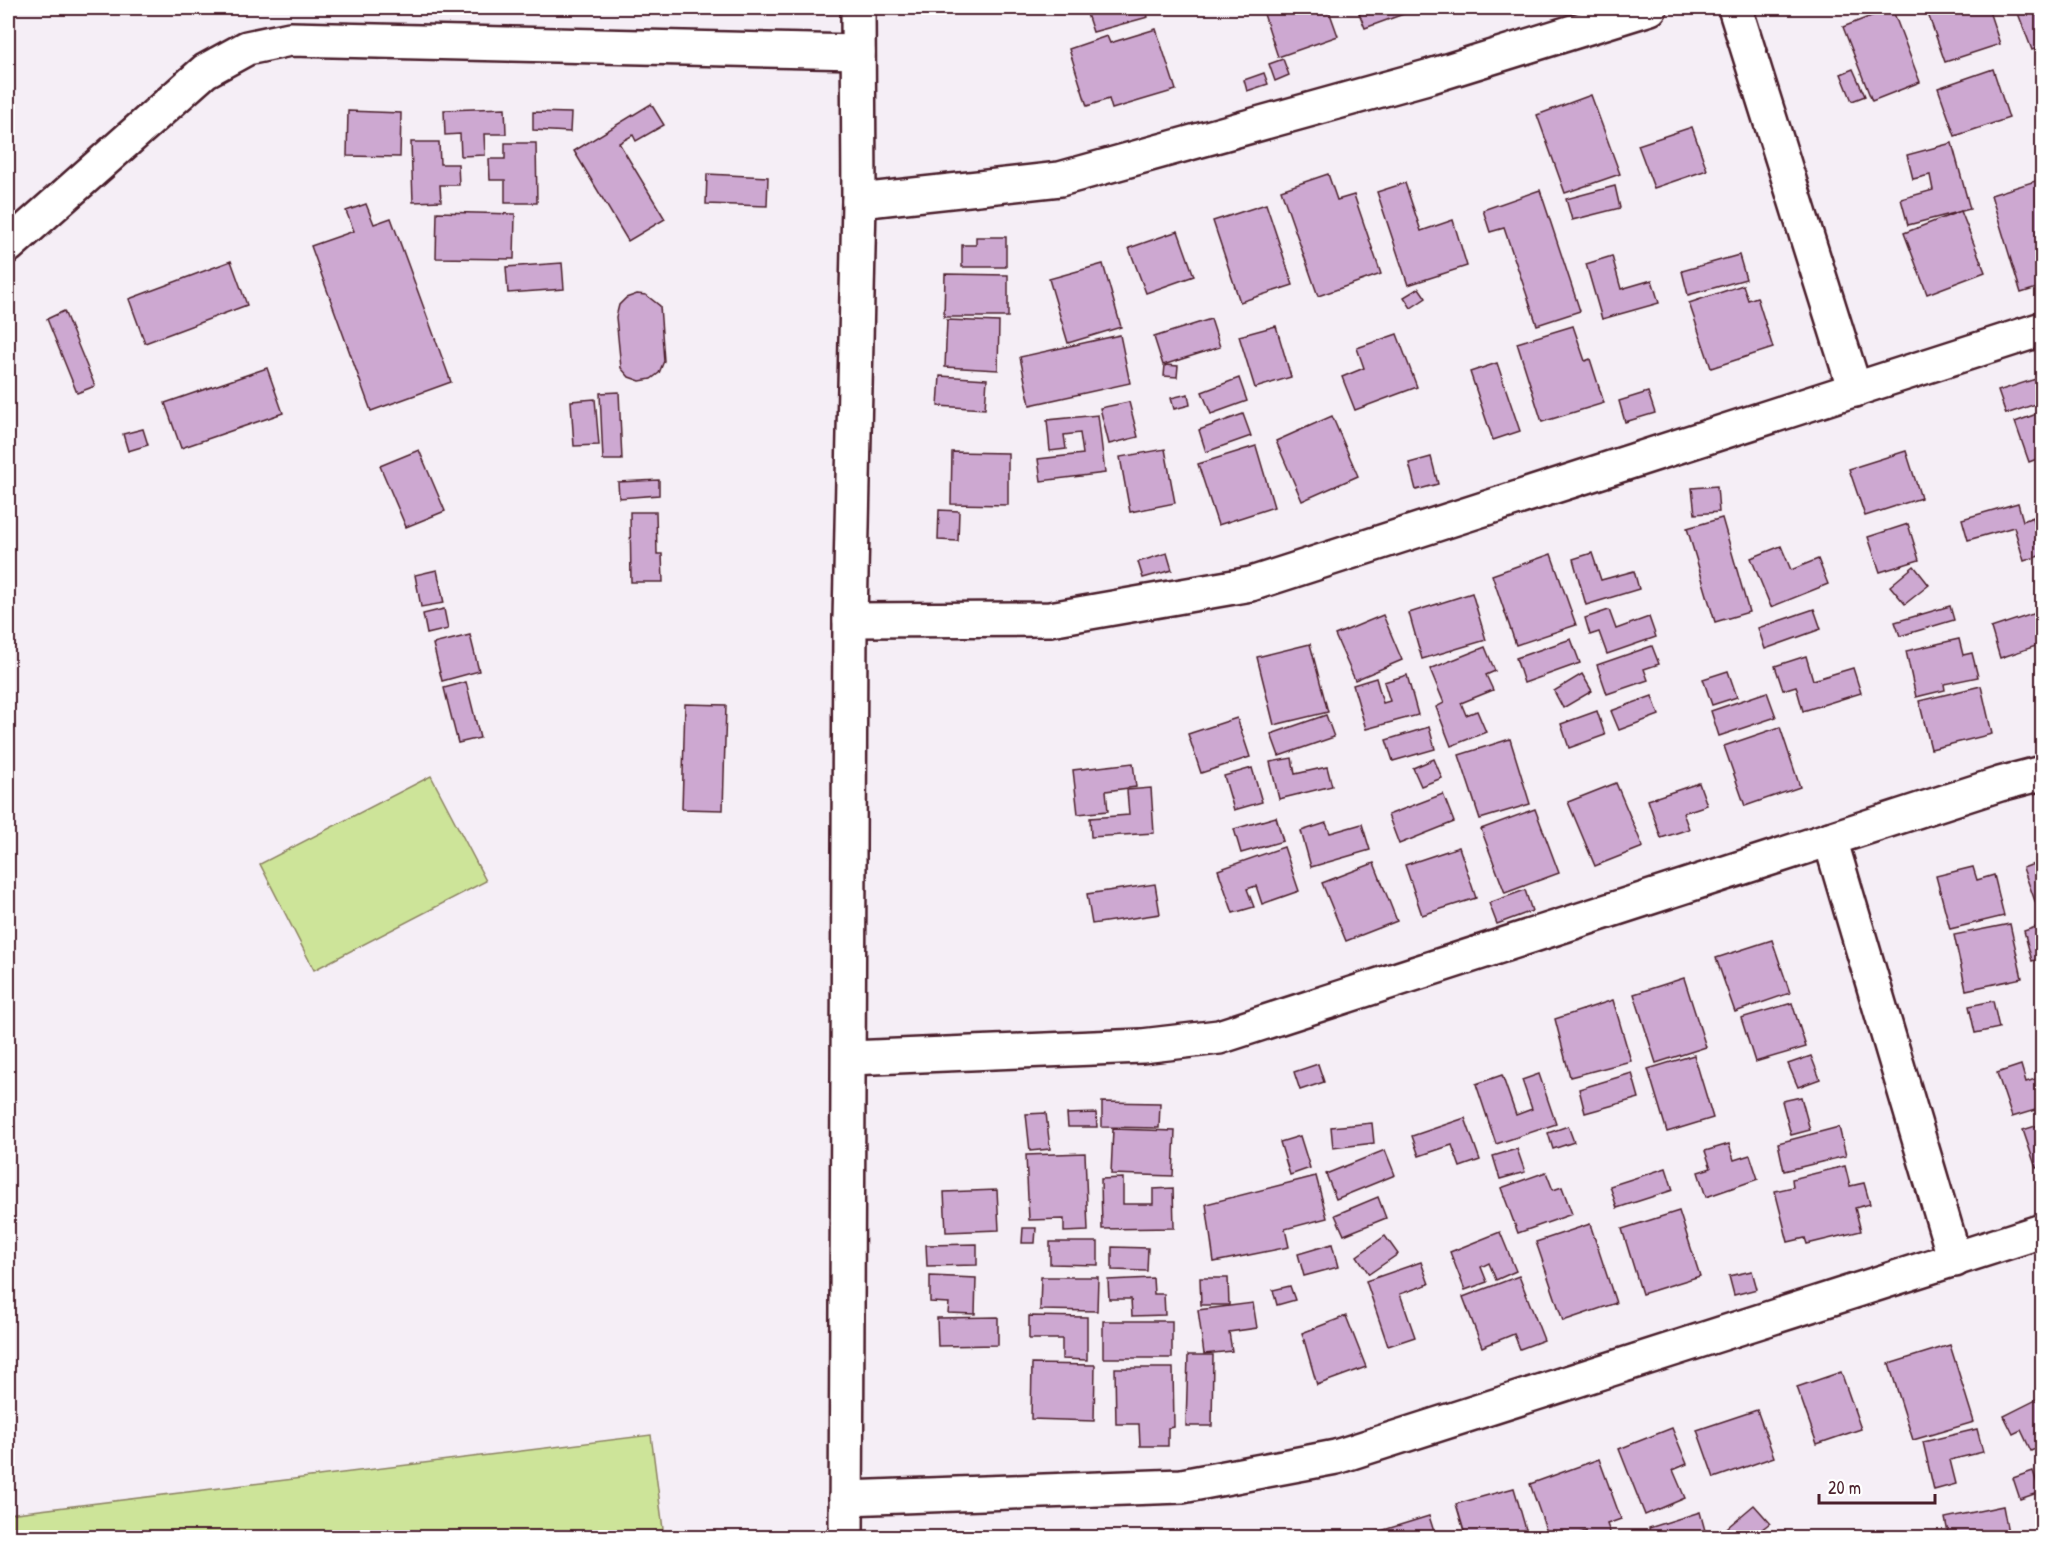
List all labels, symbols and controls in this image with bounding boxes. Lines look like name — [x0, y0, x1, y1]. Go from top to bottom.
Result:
scale bar — [1819, 1467, 1934, 1505]
text: 20 m — [1828, 1475, 1861, 1500]

